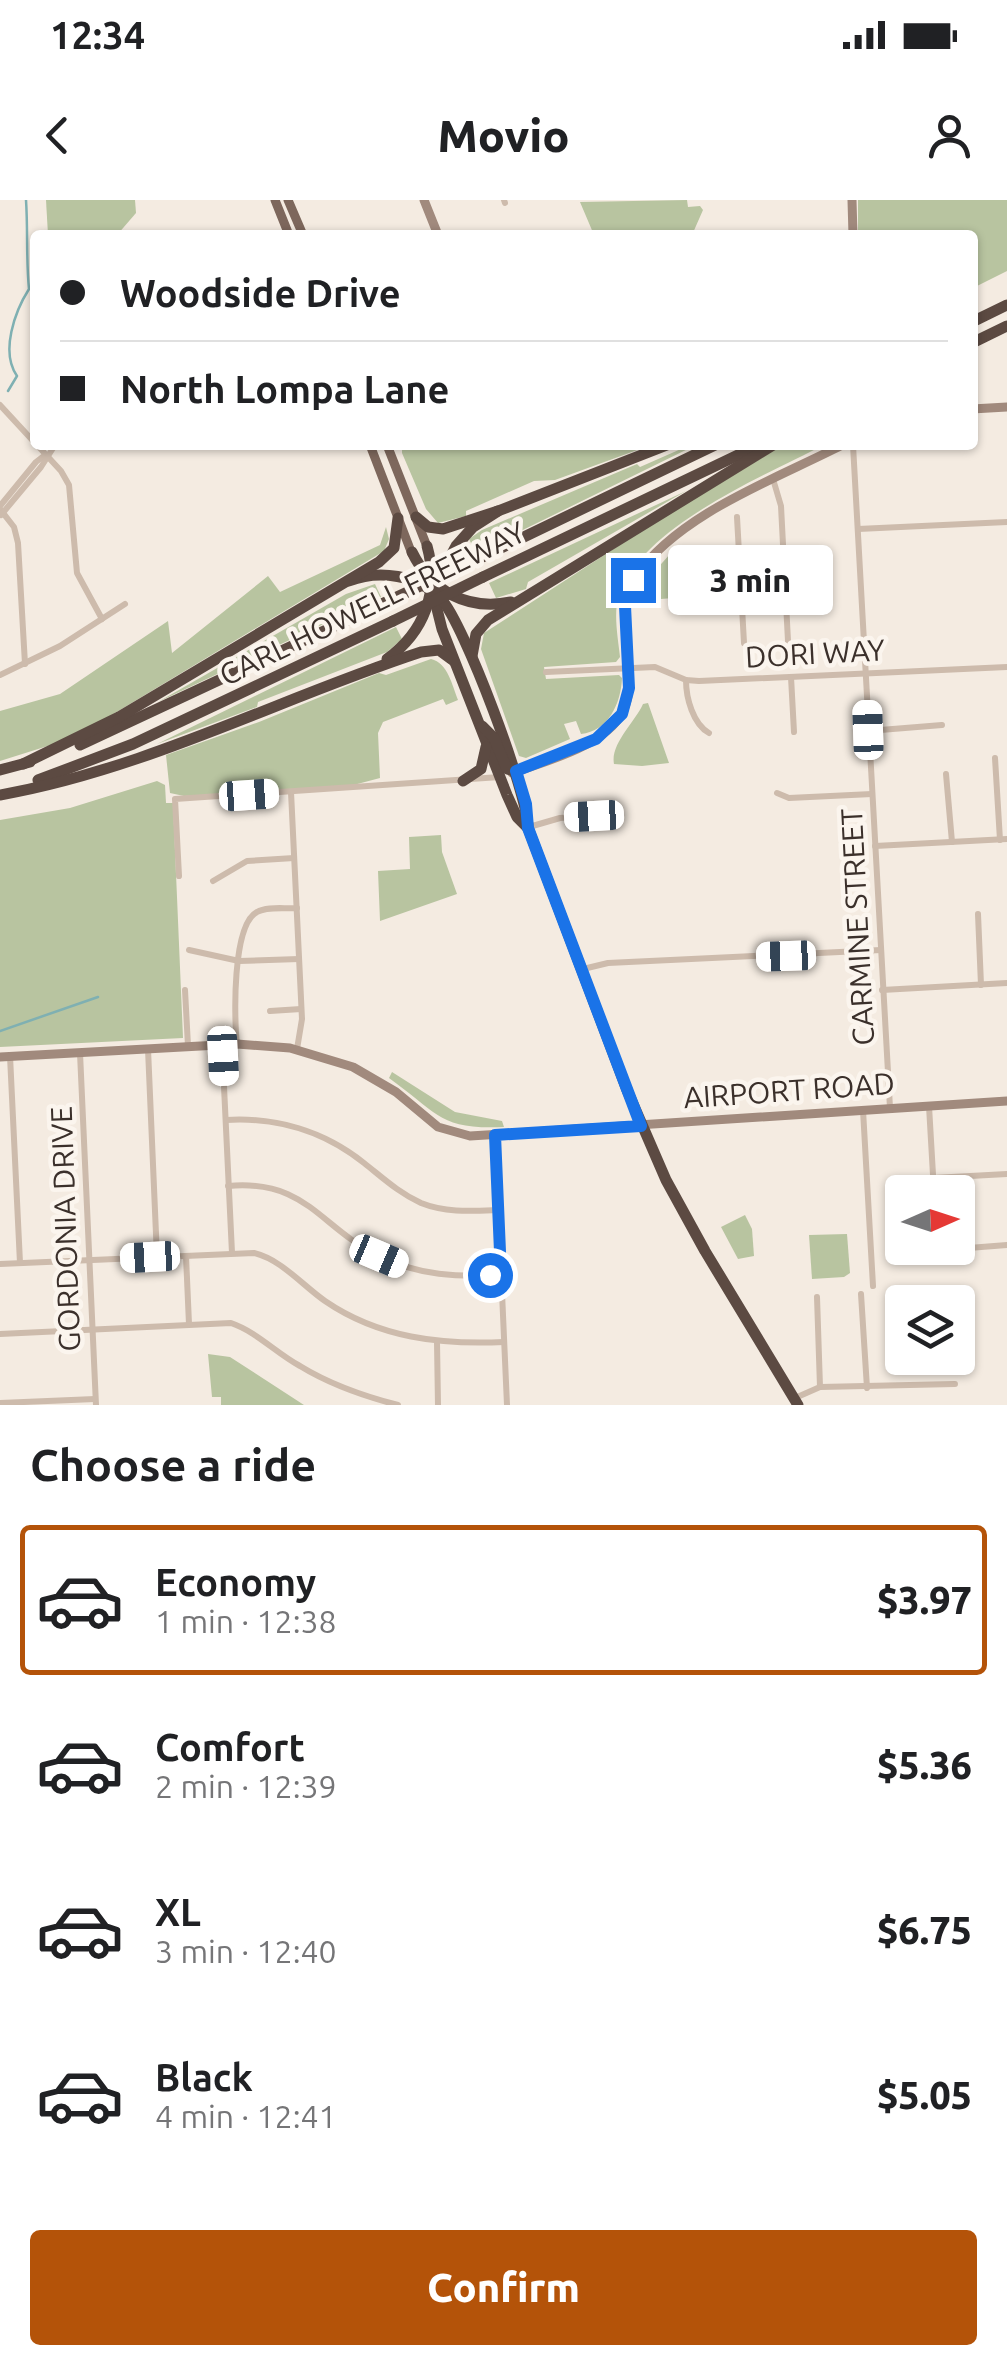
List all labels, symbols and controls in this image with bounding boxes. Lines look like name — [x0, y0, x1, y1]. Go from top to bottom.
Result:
text: 12:34 — [50, 14, 145, 56]
icon: back — [30, 108, 85, 163]
icon: person — [922, 108, 977, 163]
text: Movio — [437, 110, 570, 161]
text: Woodside Drive — [120, 272, 401, 314]
text: North Lompa Lane — [120, 368, 449, 410]
street label: CARL HOWELL FREEWAY — [214, 514, 531, 692]
callout: 3 min — [668, 545, 833, 615]
route end — [611, 558, 656, 603]
text: 3 min — [710, 562, 791, 598]
street label: DORI WAY — [744, 632, 886, 674]
car — [852, 699, 884, 761]
car — [218, 778, 280, 812]
car — [563, 799, 625, 833]
street label: CARMINE STREET — [834, 807, 880, 1047]
car — [755, 940, 817, 972]
car — [206, 1025, 240, 1087]
street label: AIRPORT ROAD — [682, 1066, 896, 1114]
street label: GORDONIA DRIVE — [44, 1106, 86, 1352]
north arrow — [885, 1175, 975, 1265]
map controls — [885, 1175, 975, 1375]
car — [346, 1230, 412, 1282]
car — [119, 1240, 181, 1274]
route start — [468, 1253, 513, 1298]
button: layers — [885, 1285, 975, 1375]
text: Choose a ride — [30, 1439, 316, 1490]
icon: car — [35, 1555, 125, 1645]
text: Economy — [155, 1561, 316, 1603]
text: $3.97 — [877, 1579, 972, 1621]
text: 1 min · 12:38 — [155, 1603, 337, 1639]
icon: car — [35, 1720, 125, 1810]
text: Comfort — [155, 1726, 305, 1768]
text: $5.36 — [877, 1744, 972, 1786]
text: 2 min · 12:39 — [155, 1768, 337, 1804]
icon: car — [35, 1885, 125, 1975]
text: XL — [155, 1891, 201, 1933]
text: $6.75 — [877, 1909, 972, 1951]
text: 3 min · 12:40 — [155, 1933, 337, 1969]
icon: car — [35, 2050, 125, 2140]
text: Black — [155, 2056, 253, 2098]
text: $5.05 — [877, 2074, 972, 2116]
text: 4 min · 12:41 — [155, 2098, 337, 2134]
button: Confirm — [30, 2230, 977, 2345]

